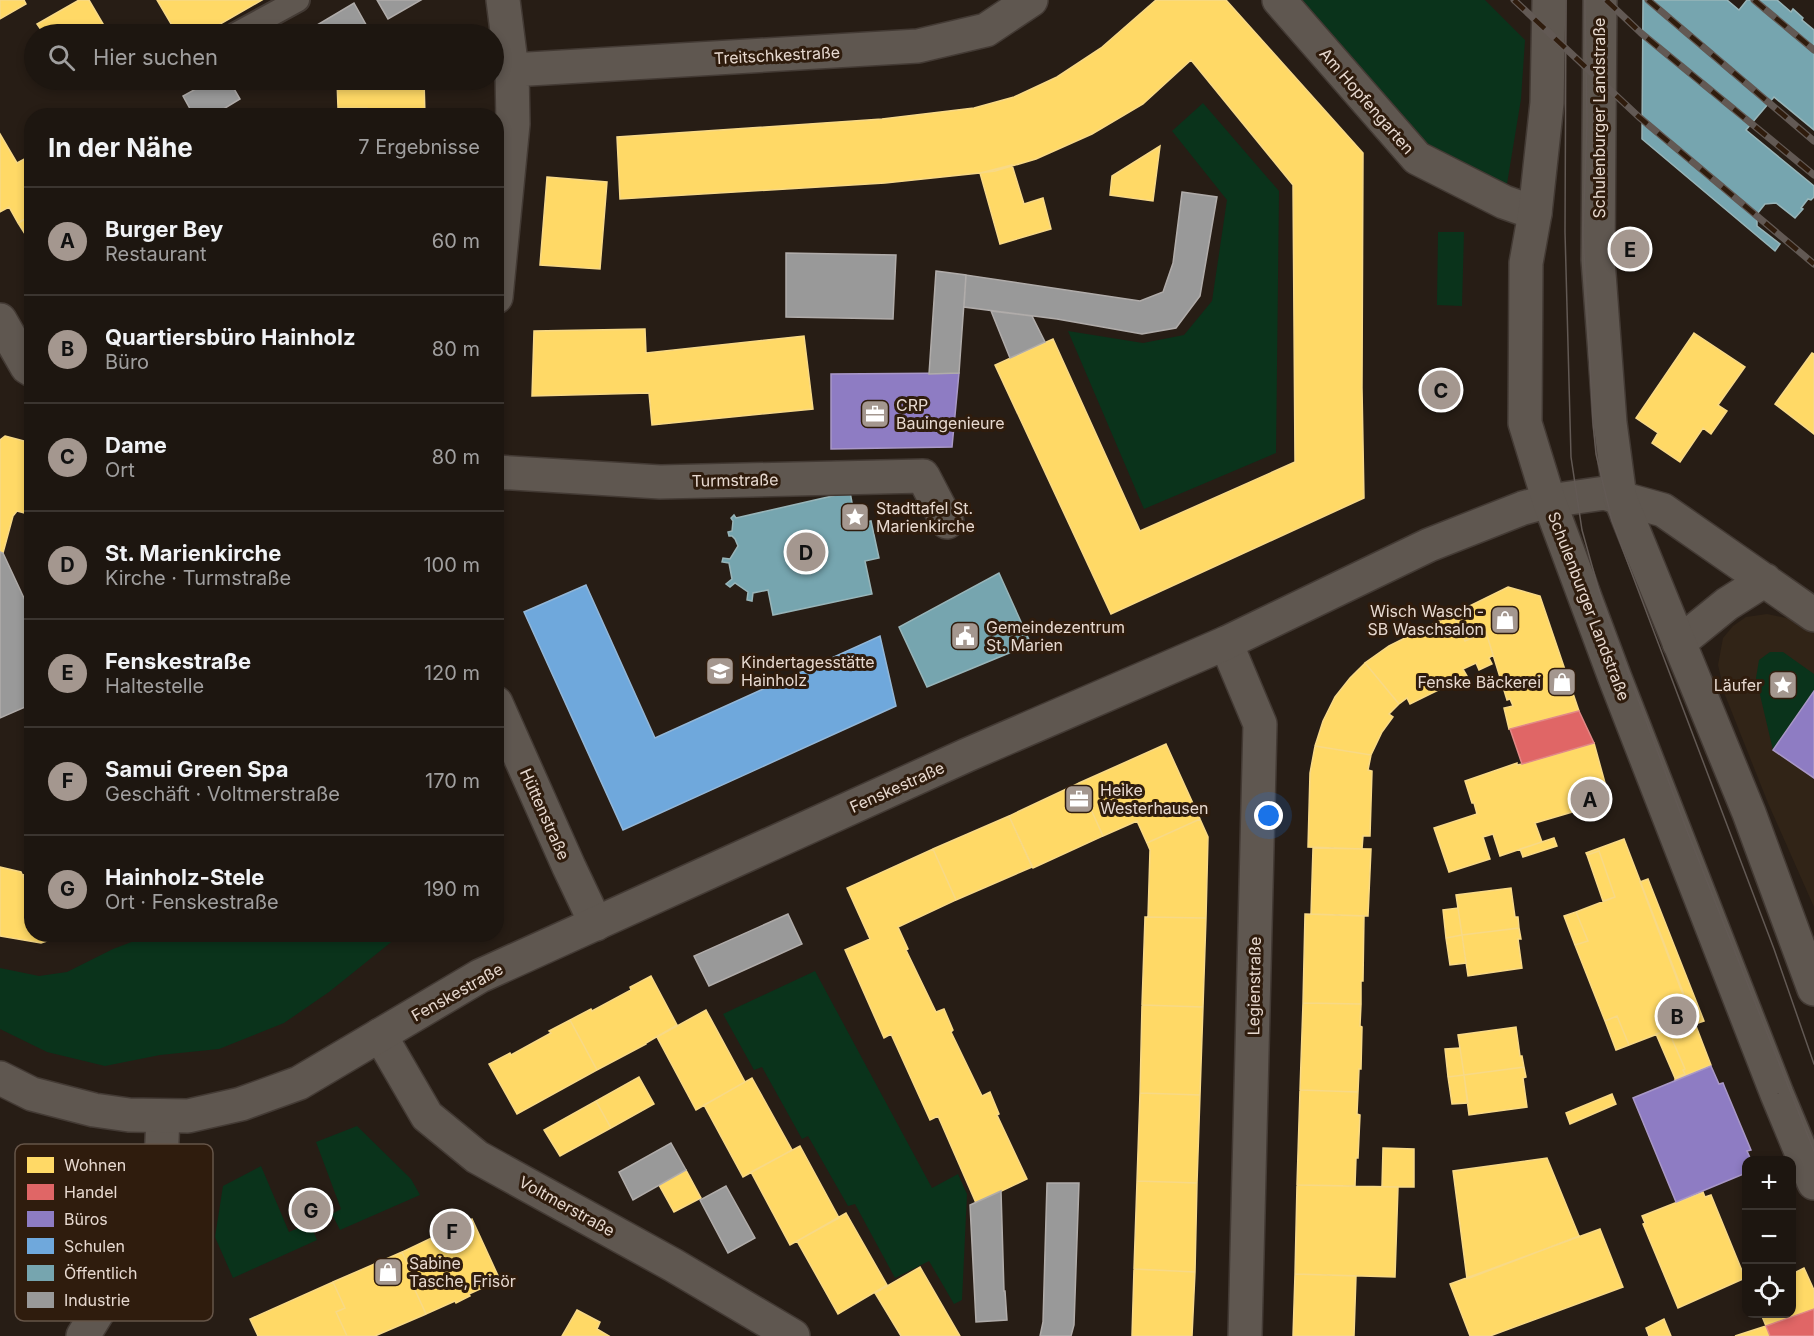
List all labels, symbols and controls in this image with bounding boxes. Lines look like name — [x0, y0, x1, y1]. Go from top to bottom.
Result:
street label: Schulenburger Landstraße — [1589, 18, 1609, 218]
search box — [24, 24, 504, 90]
icon: search — [45, 41, 78, 74]
street label: Treitschkestraße — [713, 42, 841, 68]
text: Hier suchen — [93, 44, 218, 70]
street label: Am Hopfengarten — [1315, 44, 1419, 158]
text: In der Nähe — [48, 132, 193, 163]
text: 7 Ergebnisse — [358, 135, 480, 159]
text: Burger Bey — [105, 216, 223, 242]
pin: E — [1610, 226, 1650, 272]
text: A — [60, 229, 75, 253]
text: 60 m — [432, 229, 480, 253]
text: Restaurant — [105, 242, 207, 266]
text: Quartiersbüro Hainholz — [105, 324, 356, 350]
text: B — [61, 337, 74, 361]
text: 80 m — [432, 337, 480, 361]
text: Büro — [105, 350, 149, 374]
pin: C — [1422, 368, 1460, 412]
place label: CRP Bauingenieure — [896, 395, 1005, 433]
office icon: CRP Bauingenieure — [859, 398, 891, 430]
text: Dame — [105, 432, 167, 458]
text: C — [60, 445, 75, 469]
text: 80 m — [432, 445, 480, 469]
text: Ort — [105, 458, 135, 482]
street label: Turmstraße — [691, 469, 779, 491]
place label: Stadttafel St. Marienkirche — [876, 498, 975, 536]
place icon: Stadttafel St. Marienkirche — [839, 501, 871, 533]
street label: Schulenburger Landstraße — [1544, 509, 1634, 703]
pin: D — [786, 530, 826, 574]
text: St. Marienkirche — [105, 540, 281, 566]
text: D — [60, 553, 75, 577]
text: 100 m — [423, 553, 480, 577]
text: Kirche · Turmstraße — [105, 566, 291, 590]
place label: Wisch Wasch - SB Waschsalon — [1367, 601, 1484, 639]
shop icon: Wisch Wasch - SB Waschsalon — [1489, 604, 1521, 636]
place label: Gemeindezentrum St. Marien — [986, 617, 1125, 655]
public building icon: Gemeindezentrum St. Marien — [949, 620, 981, 652]
text: Fenskestraße — [105, 648, 251, 674]
place label: Kindertagesstätte Hainholz — [741, 652, 875, 690]
school or university icon: Kindertagesstätte Hainholz — [704, 655, 736, 687]
text: E — [61, 661, 74, 685]
text: 120 m — [424, 661, 480, 685]
shop icon: Fenske Bäckerei — [1546, 666, 1578, 698]
place icon: Läufer — [1767, 669, 1799, 701]
place label: Fenske Bäckerei — [1417, 672, 1541, 692]
text: Haltestelle — [105, 674, 204, 698]
place label: Läufer — [1714, 675, 1762, 695]
text: Samui Green Spa — [105, 756, 288, 782]
street label: Fenskestraße — [846, 757, 948, 817]
street label: Hüttenstraße — [516, 765, 574, 863]
text: F — [62, 769, 73, 793]
text: 170 m — [425, 769, 480, 793]
pin: A — [1570, 776, 1610, 822]
place label: Heike Westerhausen — [1100, 780, 1209, 818]
text: Geschäft · Voltmerstraße — [105, 782, 340, 806]
office icon: Heike Westerhausen — [1063, 783, 1095, 815]
your location — [1254, 801, 1283, 830]
text: Hainholz-Stele — [105, 864, 264, 890]
text: G — [60, 877, 75, 901]
text: 190 m — [424, 877, 480, 901]
text: Ort · Fenskestraße — [105, 890, 279, 914]
street label: Legienstraße — [1243, 936, 1265, 1036]
street label: Fenskestraße — [408, 959, 506, 1025]
pin: B — [1658, 994, 1696, 1038]
legend — [15, 1144, 213, 1321]
text: Wohnen — [64, 1155, 126, 1175]
map controls — [1742, 1156, 1796, 1318]
button: + — [1742, 1156, 1796, 1210]
street label: Voltmerstraße — [516, 1171, 618, 1241]
text: Handel — [64, 1182, 117, 1202]
pin: G — [292, 1188, 330, 1232]
pin: F — [432, 1208, 472, 1254]
text: Büros — [64, 1209, 108, 1229]
button: − — [1742, 1210, 1796, 1264]
text: Schulen — [64, 1236, 125, 1256]
place label: Sabine Tasche, Frisör — [409, 1253, 516, 1291]
shop icon: Sabine Tasche, Frisör — [372, 1256, 404, 1288]
text: Öffentlich — [64, 1263, 137, 1283]
button: locate — [1742, 1264, 1796, 1318]
text: Industrie — [64, 1290, 130, 1310]

